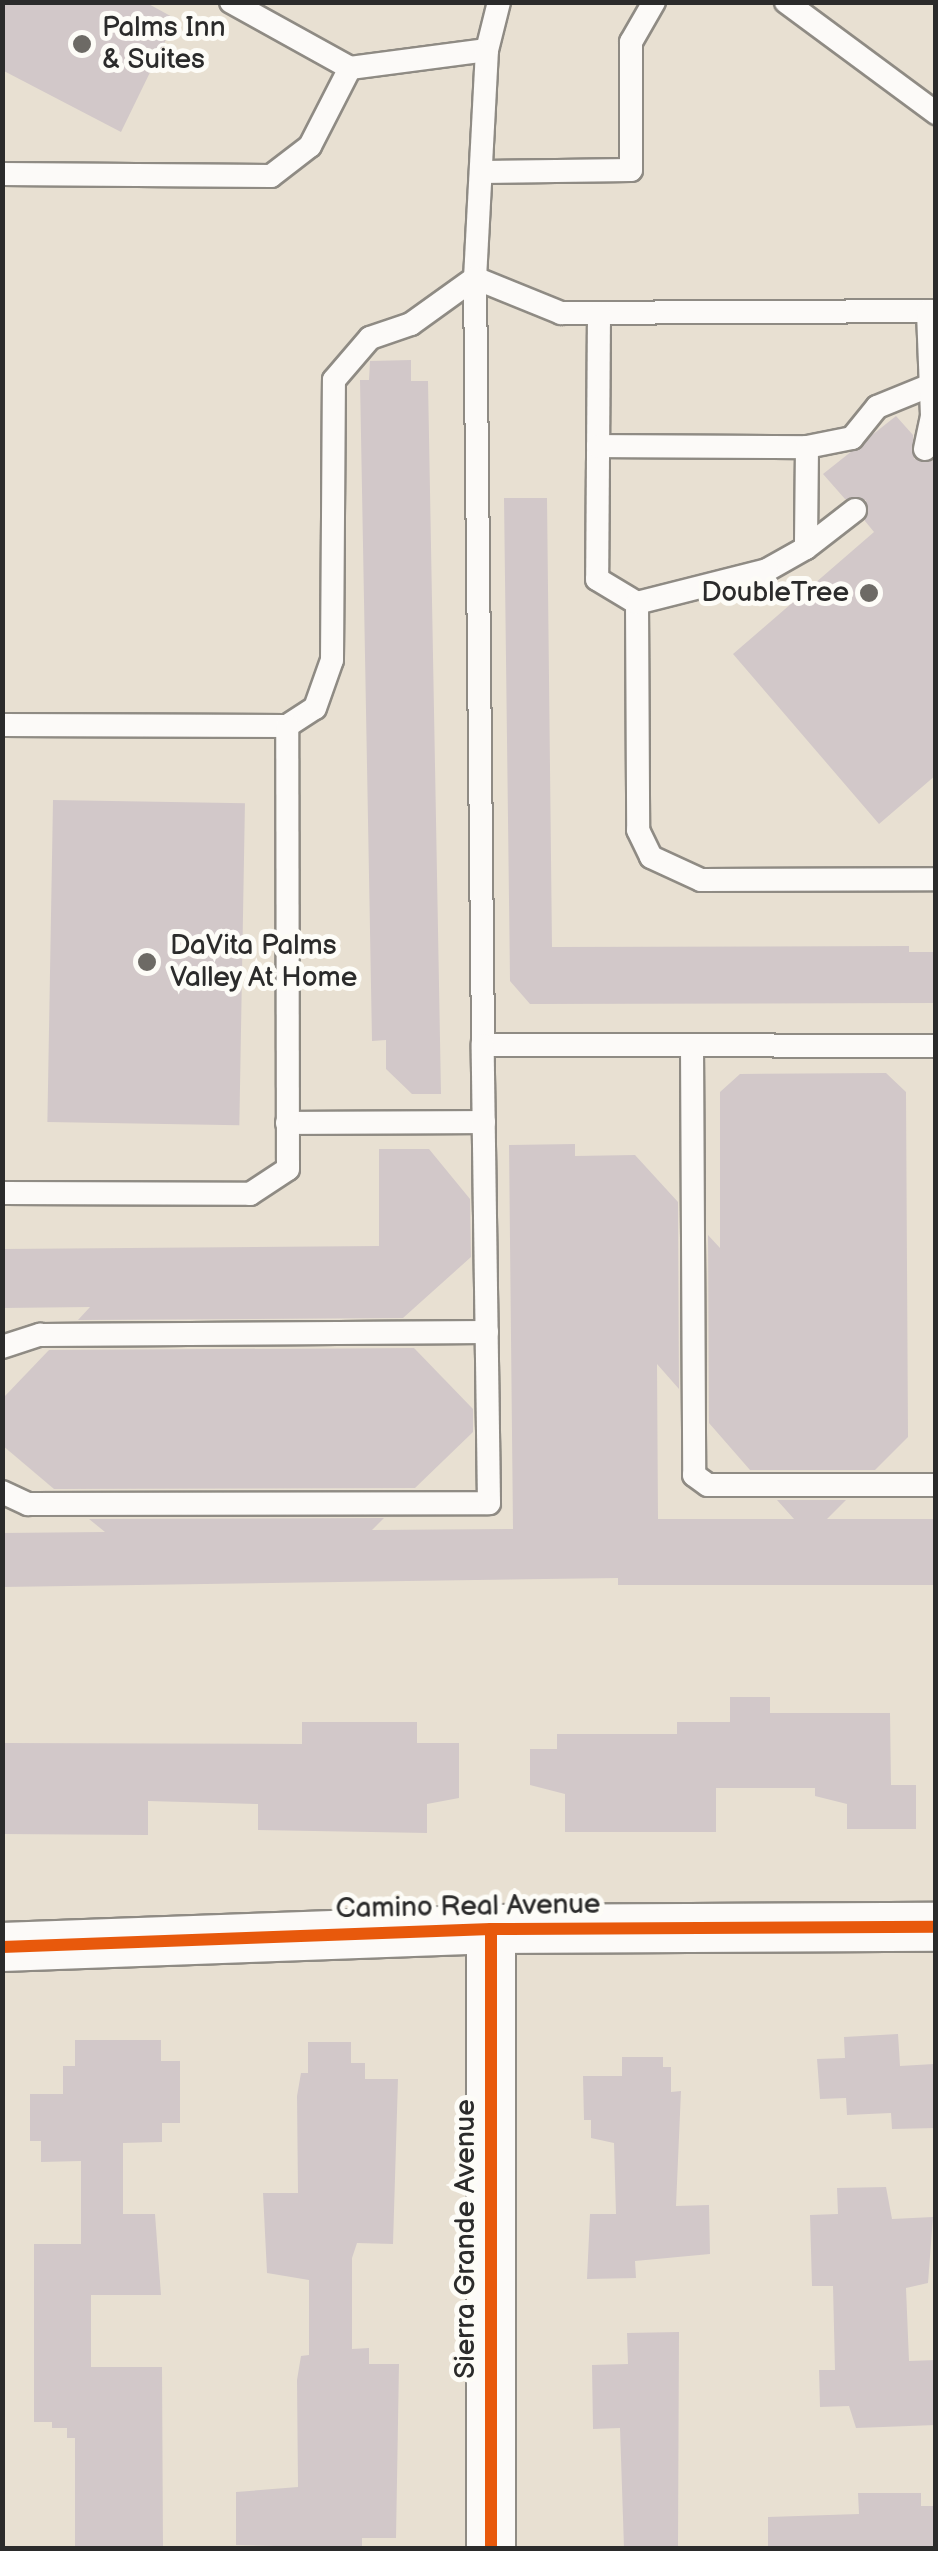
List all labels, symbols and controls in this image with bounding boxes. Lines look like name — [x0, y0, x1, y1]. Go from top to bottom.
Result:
place label: Palms Inn & Suites — [102, 11, 225, 77]
marker: Palms Inn & Suites — [71, 33, 93, 55]
place label: DoubleTree — [701, 576, 849, 610]
marker: DoubleTree — [858, 582, 880, 604]
place label: DaVita Palms Valley At Home — [170, 929, 359, 995]
marker: DaVita Palms Valley At Home — [134, 949, 160, 975]
street label: Camino Real Avenue — [335, 1888, 601, 1926]
street label: Sierra Grande Avenue — [449, 2099, 483, 2379]

